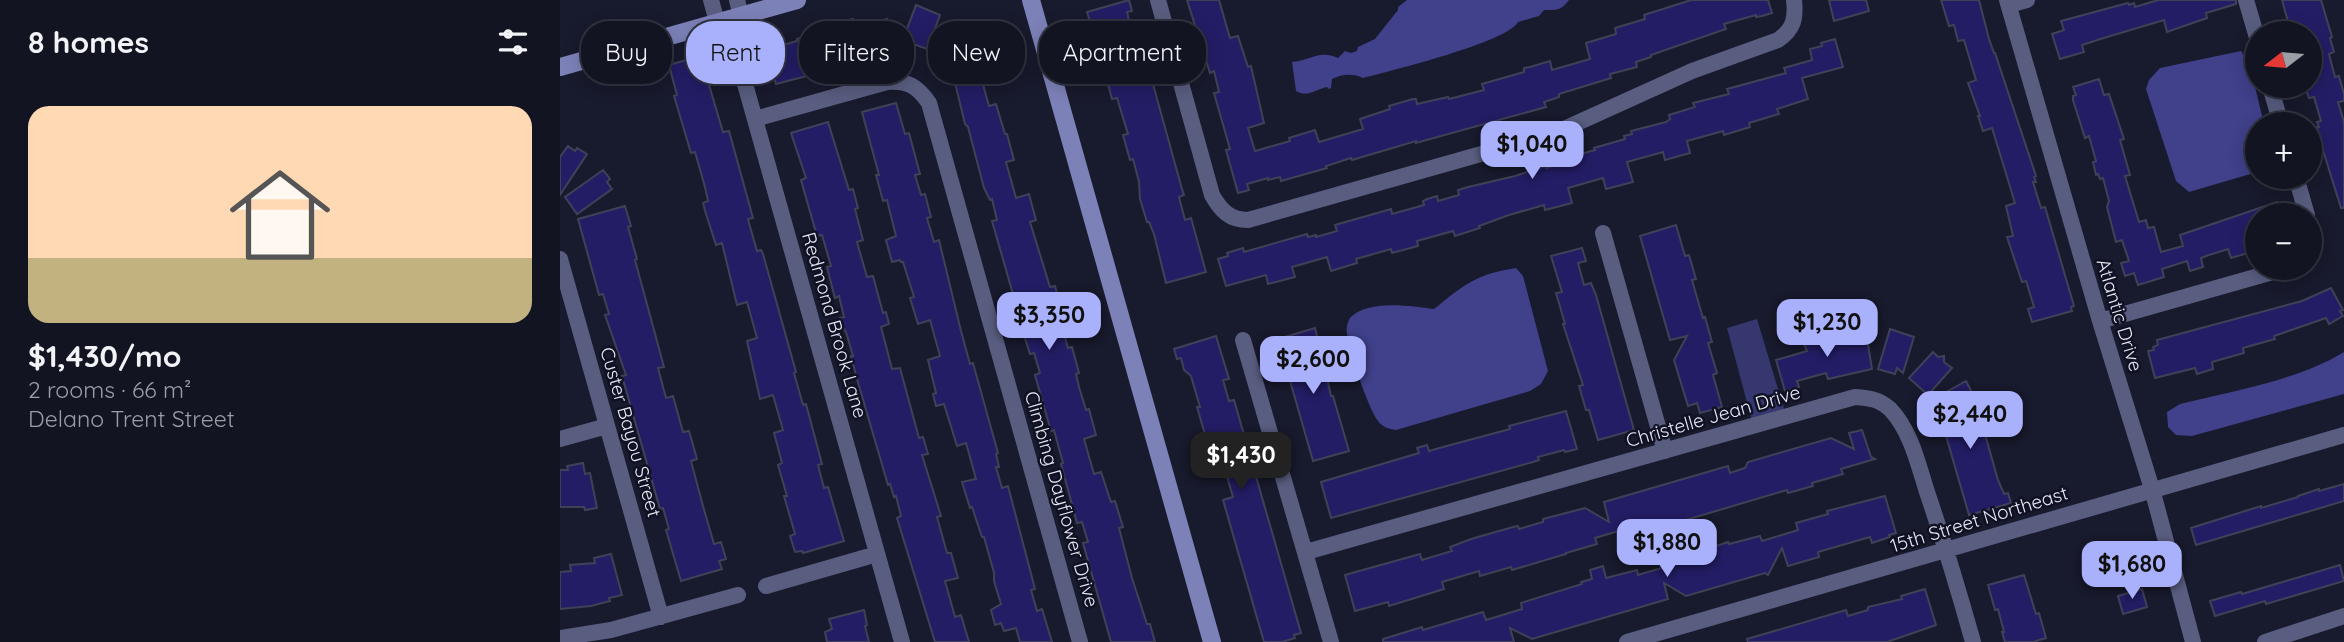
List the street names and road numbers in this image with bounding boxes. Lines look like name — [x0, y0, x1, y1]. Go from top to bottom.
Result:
street label: Redmond Brook Lane — [797, 229, 873, 421]
street label: Atlantic Drive — [2091, 256, 2149, 374]
street label: Custer Bayou Street — [595, 344, 667, 520]
street label: Christelle Jean Drive — [1623, 380, 1803, 452]
street label: Climbing Dayflower Drive — [1020, 388, 1104, 610]
street label: 15th Street Northeast — [1887, 481, 2071, 557]

